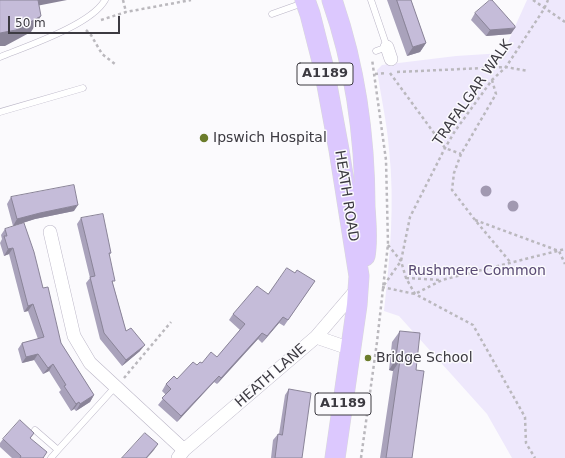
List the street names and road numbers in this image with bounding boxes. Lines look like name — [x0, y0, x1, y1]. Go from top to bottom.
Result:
street label: TRAFALGAR WALK — [430, 37, 516, 149]
road number: A1189 — [297, 63, 353, 85]
street label: HEATH ROAD — [330, 149, 362, 243]
street label: HEATH LANE — [232, 341, 310, 411]
road number: A1189 — [315, 393, 371, 415]

